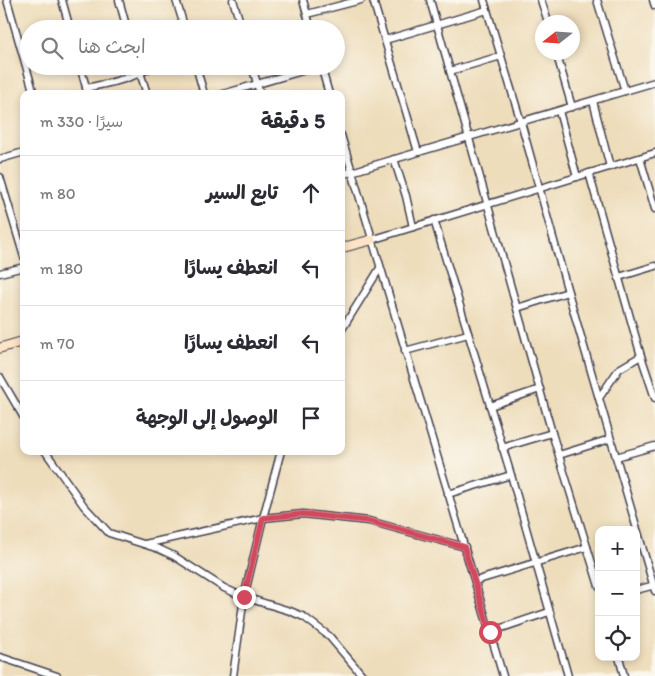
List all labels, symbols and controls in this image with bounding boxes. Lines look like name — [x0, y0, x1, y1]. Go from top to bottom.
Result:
north arrow — [535, 15, 580, 60]
search box — [20, 20, 345, 75]
icon: search — [38, 34, 66, 62]
text: ابحث هنا — [78, 35, 146, 58]
text: 5 دقيقة — [261, 108, 325, 133]
text: سيرًا · 330 m — [40, 112, 123, 131]
icon: ahead — [297, 179, 325, 207]
text: تابع السير — [206, 181, 278, 204]
text: 80 m — [40, 184, 76, 203]
icon: left — [297, 254, 325, 282]
text: انعطف يسارًا — [184, 256, 278, 279]
text: 180 m — [40, 259, 83, 278]
icon: left — [297, 329, 325, 357]
text: انعطف يسارًا — [184, 331, 278, 354]
text: 70 m — [40, 334, 75, 353]
icon: arrive — [297, 404, 325, 432]
text: الوصول إلى الوجهة — [136, 406, 278, 429]
map controls — [595, 526, 640, 661]
button: + — [595, 526, 640, 571]
button: − — [595, 571, 640, 616]
route end — [233, 586, 256, 609]
button: locate — [595, 616, 640, 661]
route start — [479, 621, 502, 644]

